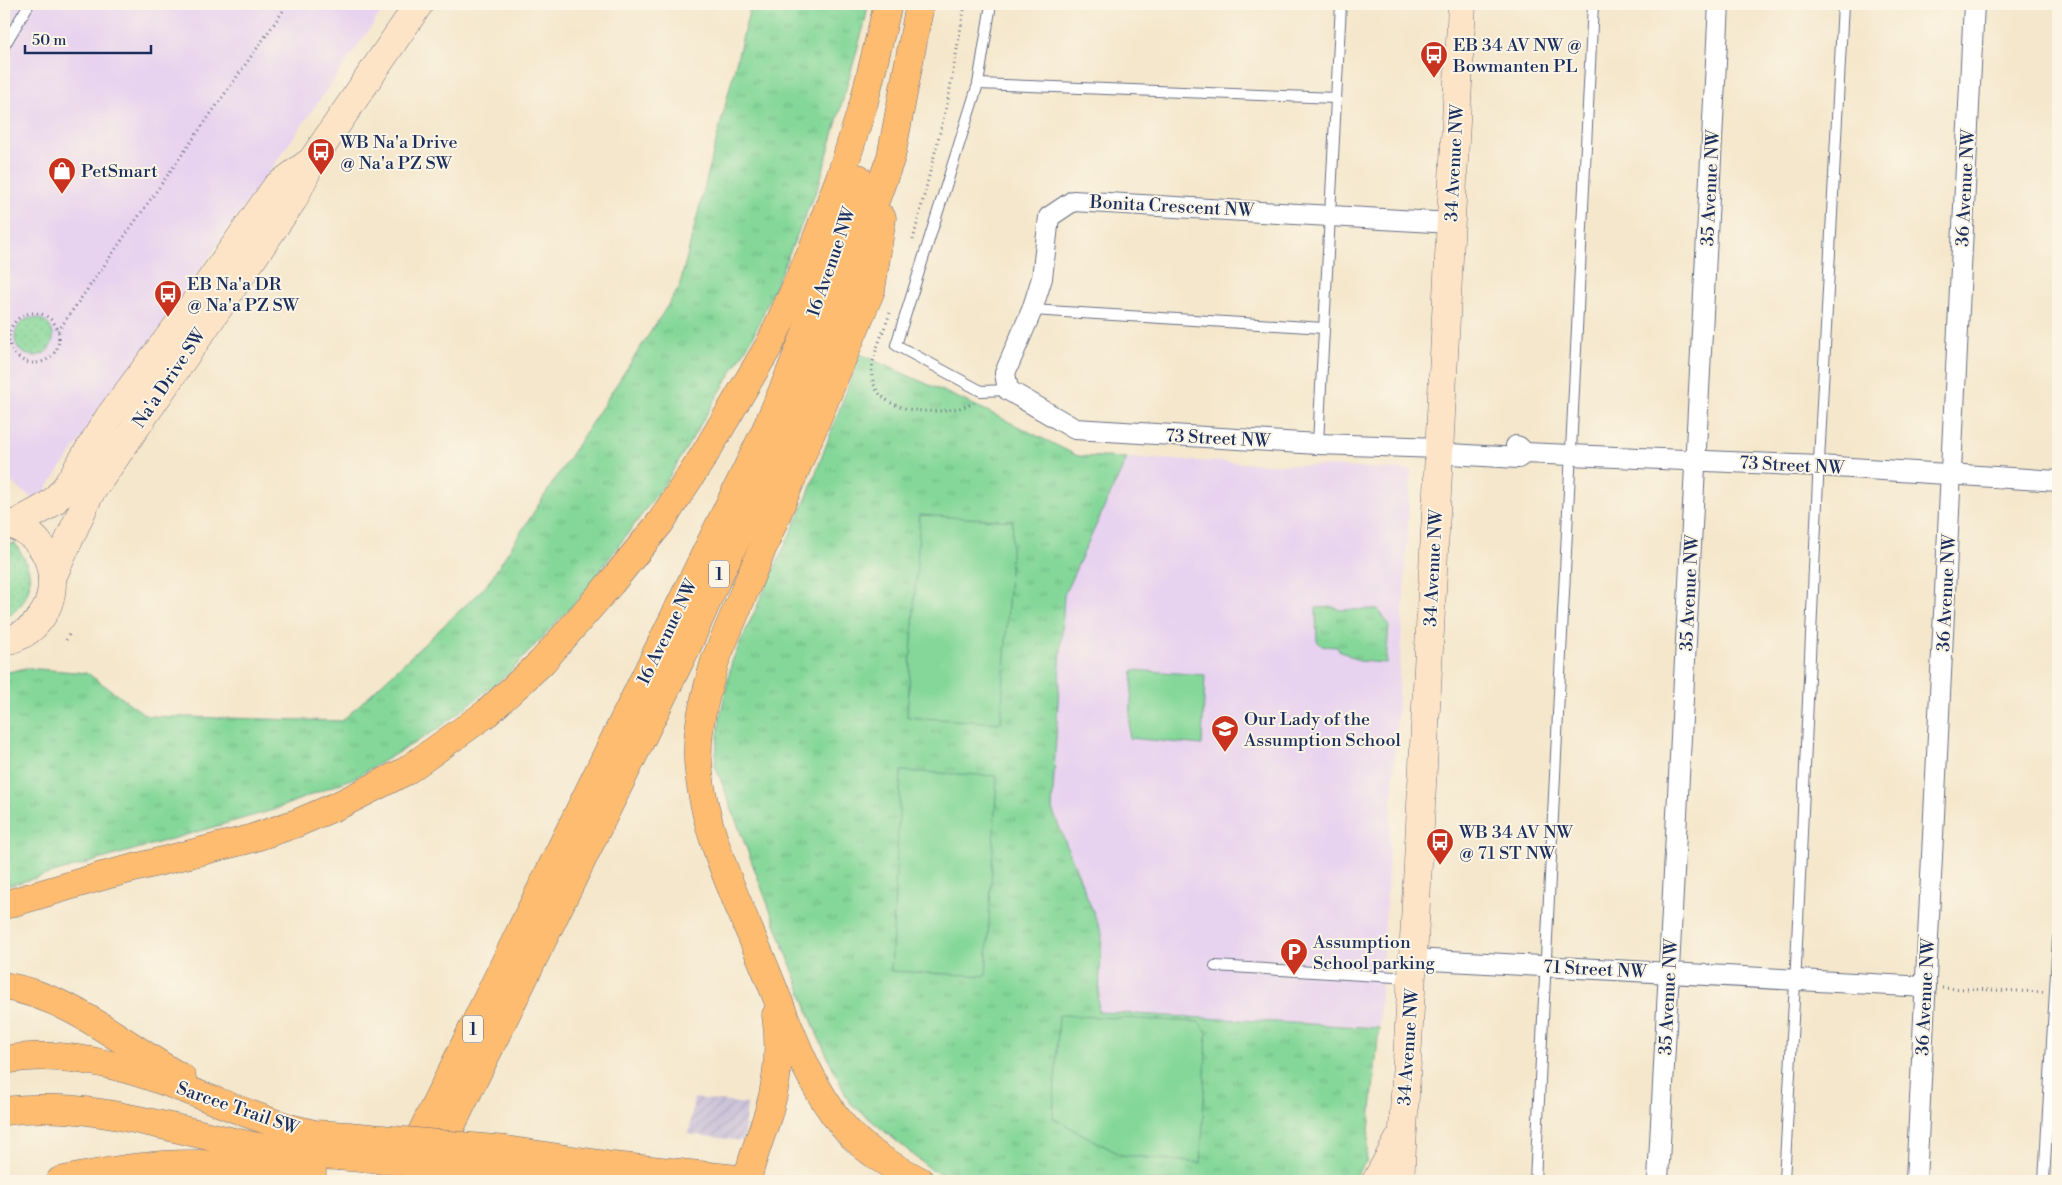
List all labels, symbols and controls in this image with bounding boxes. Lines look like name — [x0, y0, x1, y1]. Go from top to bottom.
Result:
scale bar — [25, 22, 151, 54]
text: 50 m — [32, 31, 66, 50]
place label: EB 34 AV NW @ Bowmanten PL — [1452, 34, 1582, 78]
bus stop icon: EB 34 AV NW @ Bowmanten PL — [1419, 40, 1449, 79]
street label: 34 Avenue NW — [1440, 103, 1469, 222]
street label: 36 Avenue NW — [1951, 128, 1980, 247]
street label: 35 Avenue NW — [1696, 129, 1725, 247]
place label: WB Na'a Drive @ Na'a PZ SW — [339, 131, 458, 175]
bus stop icon: WB Na'a Drive @ Na'a PZ SW — [306, 137, 336, 176]
shop icon: PetSmart — [47, 156, 77, 195]
place label: PetSmart — [81, 160, 158, 183]
street label: Bonita Crescent NW — [1088, 191, 1255, 222]
street label: 16 Avenue NW — [802, 204, 861, 320]
place label: EB Na'a DR @ Na'a PZ SW — [187, 273, 299, 317]
bus stop icon: EB Na'a DR @ Na'a PZ SW — [153, 279, 183, 318]
street label: Na'a Drive SW — [128, 324, 211, 432]
street label: 73 Street NW — [1165, 424, 1272, 453]
street label: 73 Street NW — [1739, 451, 1846, 480]
street label: 34 Avenue NW — [1419, 508, 1448, 627]
street label: 36 Avenue NW — [1932, 533, 1961, 652]
street label: 35 Avenue NW — [1675, 534, 1704, 652]
road number: 1 — [709, 560, 729, 588]
street label: 16 Avenue NW — [632, 575, 703, 689]
place label: Our Lady of the Assumption School — [1243, 708, 1402, 752]
school or university icon: Our Lady of the Assumption School — [1210, 714, 1240, 753]
place label: WB 34 AV NW @ 71 ST NW — [1458, 821, 1574, 865]
bus stop icon: WB 34 AV NW @ 71 ST NW — [1425, 827, 1455, 866]
place label: Assumption School parking — [1312, 931, 1435, 975]
parking icon: Assumption School parking — [1279, 937, 1309, 976]
street label: 36 Avenue NW — [1911, 937, 1940, 1056]
street label: 35 Avenue NW — [1654, 938, 1683, 1056]
street label: 71 Street NW — [1543, 955, 1648, 984]
street label: 34 Avenue NW — [1393, 987, 1424, 1106]
road number: 1 — [463, 1016, 483, 1042]
street label: Sarcee Trail SW — [174, 1077, 303, 1140]

